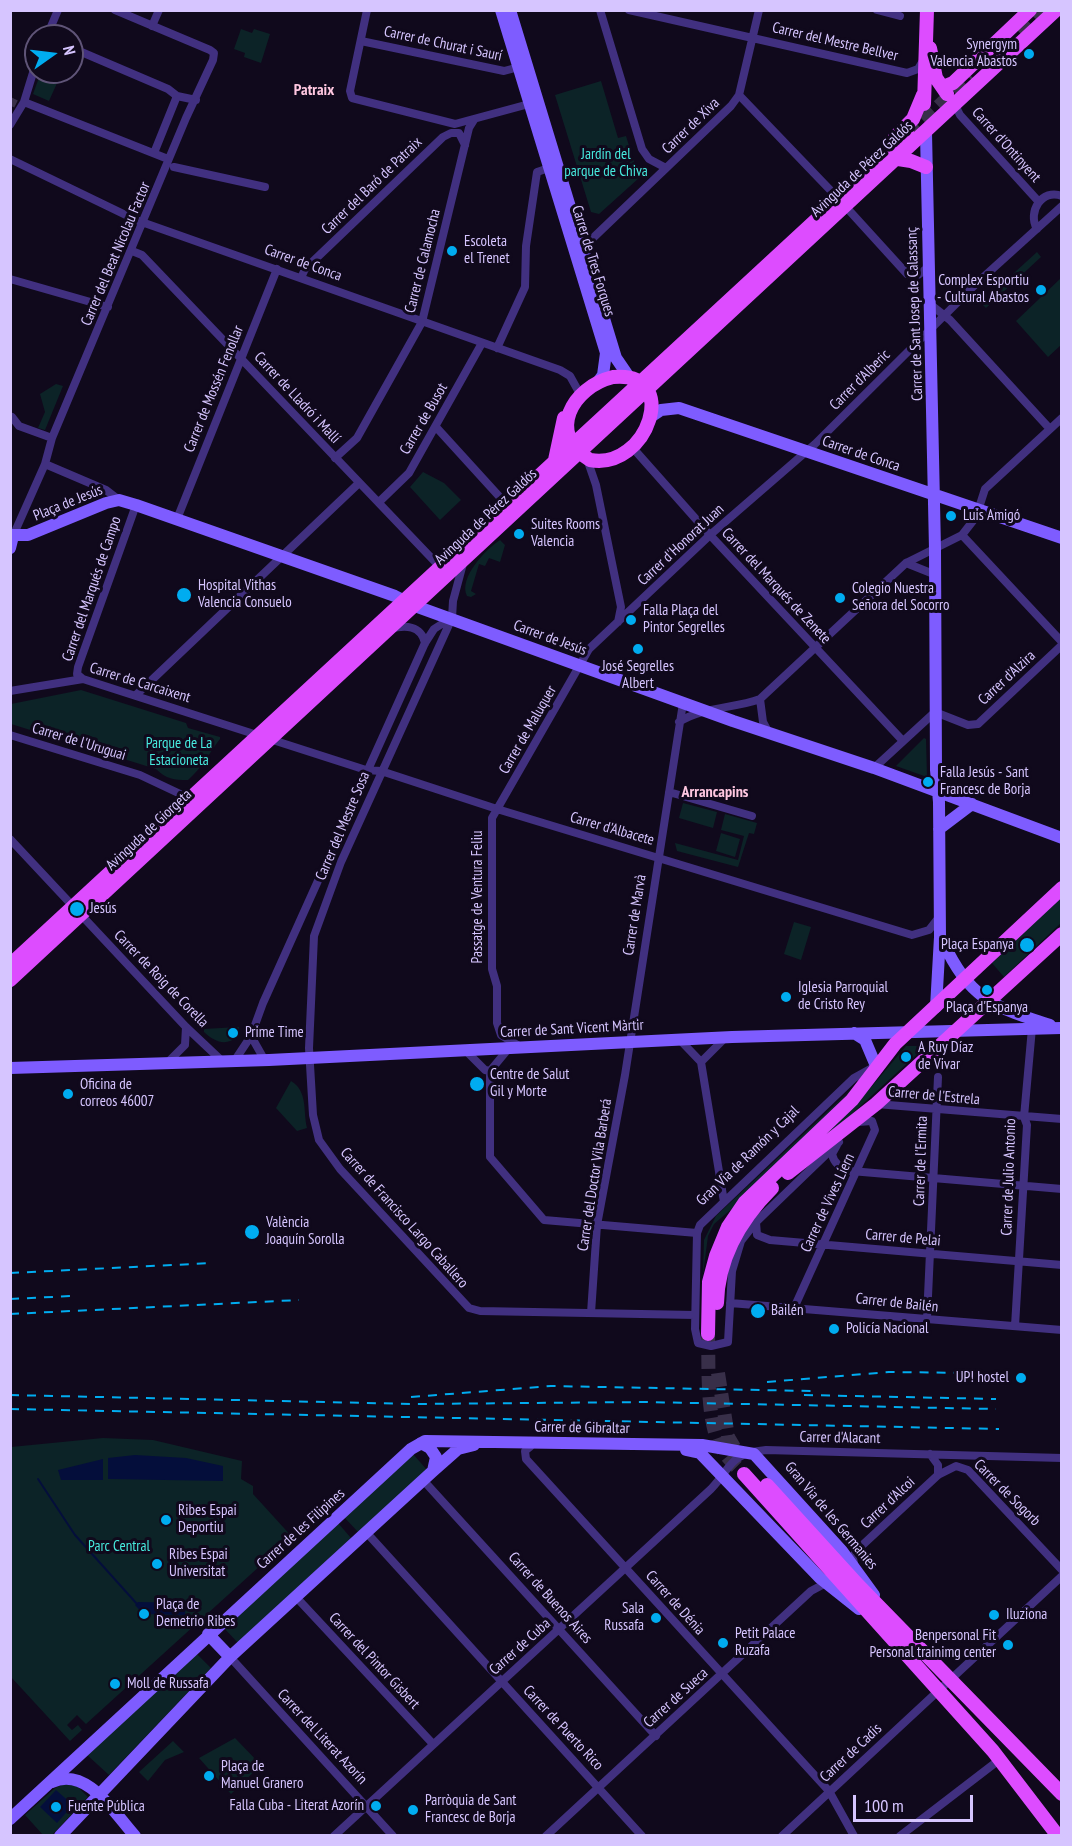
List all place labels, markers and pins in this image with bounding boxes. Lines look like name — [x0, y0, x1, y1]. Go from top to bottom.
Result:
place label: Synergym Valencia Abastos — [930, 36, 1017, 71]
marker: Synergym Valencia Abastos — [1022, 47, 1036, 61]
place label: Escoleta el Trenet — [464, 233, 510, 268]
marker: Escoleta el Trenet — [445, 244, 459, 258]
place label: Complex Esportiu - Cultural Abastos — [937, 272, 1029, 307]
marker: Complex Esportiu - Cultural Abastos — [1034, 283, 1048, 297]
place label: Luis Amigó — [963, 507, 1020, 525]
marker: Luis Amigó — [944, 509, 958, 523]
place label: Suites Rooms Valencia — [531, 516, 600, 551]
marker: Suites Rooms Valencia — [512, 527, 526, 541]
place label: Hospital Vithas Valencia Consuelo — [198, 577, 292, 612]
place label: Colegio Nuestra Señora del Socorro — [852, 580, 949, 615]
marker: Hospital Vithas Valencia Consuelo — [175, 586, 193, 604]
marker: Colegio Nuestra Señora del Socorro — [833, 591, 847, 605]
place label: Falla Plaça del Pintor Segrelles — [643, 602, 725, 637]
marker: Falla Plaça del Pintor Segrelles — [624, 613, 638, 627]
marker: José Segrelles Albert — [631, 642, 645, 656]
place label: José Segrelles Albert — [602, 658, 674, 693]
place label: Falla Jesús - Sant Francesc de Borja — [940, 764, 1031, 799]
marker: Falla Jesús - Sant Francesc de Borja — [921, 775, 935, 789]
marker: Jesús — [68, 900, 86, 918]
place label: Jesús — [90, 900, 116, 918]
place label: Plaça Espanya — [941, 936, 1014, 954]
marker: Plaça Espanya — [1018, 936, 1036, 954]
place label: Iglesia Parroquial de Cristo Rey — [798, 979, 888, 1014]
marker: Plaça d'Espanya — [980, 983, 994, 997]
marker: Iglesia Parroquial de Cristo Rey — [779, 990, 793, 1004]
place label: Plaça d'Espanya — [946, 999, 1028, 1017]
place label: Prime Time — [245, 1024, 304, 1042]
marker: Prime Time — [226, 1026, 240, 1040]
place label: A Ruy Díaz de Vivar — [918, 1039, 973, 1074]
marker: A Ruy Díaz de Vivar — [899, 1050, 913, 1064]
place label: Centre de Salut Gil y Morte — [490, 1066, 569, 1101]
marker: Centre de Salut Gil y Morte — [468, 1075, 486, 1093]
place label: Oficina de correos 46007 — [80, 1076, 154, 1111]
marker: Oficina de correos 46007 — [61, 1087, 75, 1101]
place label: València Joaquín Sorolla — [266, 1214, 345, 1249]
marker: València Joaquín Sorolla — [243, 1223, 261, 1241]
marker: Bailén — [749, 1302, 767, 1320]
place label: Bailén — [771, 1302, 804, 1320]
place label: Policía Nacional — [846, 1320, 929, 1338]
marker: Policía Nacional — [827, 1322, 841, 1336]
place label: UP! hostel — [956, 1369, 1009, 1387]
marker: UP! hostel — [1014, 1371, 1028, 1385]
place label: Ribes Espai Deportiu — [178, 1502, 237, 1537]
marker: Ribes Espai Deportiu — [159, 1513, 173, 1527]
place label: Ribes Espai Universitat — [169, 1546, 228, 1581]
marker: Ribes Espai Universitat — [150, 1557, 164, 1571]
place label: Plaça de Demetrio Ribes — [156, 1596, 235, 1631]
place label: Sala Russafa — [604, 1600, 644, 1635]
place label: Iluziona — [1006, 1606, 1047, 1624]
marker: Plaça de Demetrio Ribes — [137, 1607, 151, 1621]
marker: Iluziona — [987, 1608, 1001, 1622]
marker: Sala Russafa — [649, 1611, 663, 1625]
place label: Petit Palace Ruzafa — [735, 1625, 795, 1660]
place label: Benpersonal Fit Personal trainimg center — [870, 1627, 996, 1662]
marker: Petit Palace Ruzafa — [716, 1636, 730, 1650]
marker: Benpersonal Fit Personal trainimg center — [1001, 1638, 1015, 1652]
place label: Moll de Russafa — [127, 1675, 209, 1693]
marker: Moll de Russafa — [108, 1677, 122, 1691]
place label: Plaça de Manuel Granero — [221, 1758, 303, 1793]
marker: Plaça de Manuel Granero — [202, 1769, 216, 1783]
place label: Parròquia de Sant Francesc de Borja — [425, 1792, 516, 1827]
place label: Falla Cuba - Literat Azorín — [230, 1797, 364, 1815]
place label: Fuente Pública — [68, 1798, 145, 1816]
marker: Falla Cuba - Literat Azorín — [369, 1799, 383, 1813]
marker: Fuente Pública — [49, 1800, 63, 1814]
marker: Parròquia de Sant Francesc de Borja — [406, 1803, 420, 1817]

